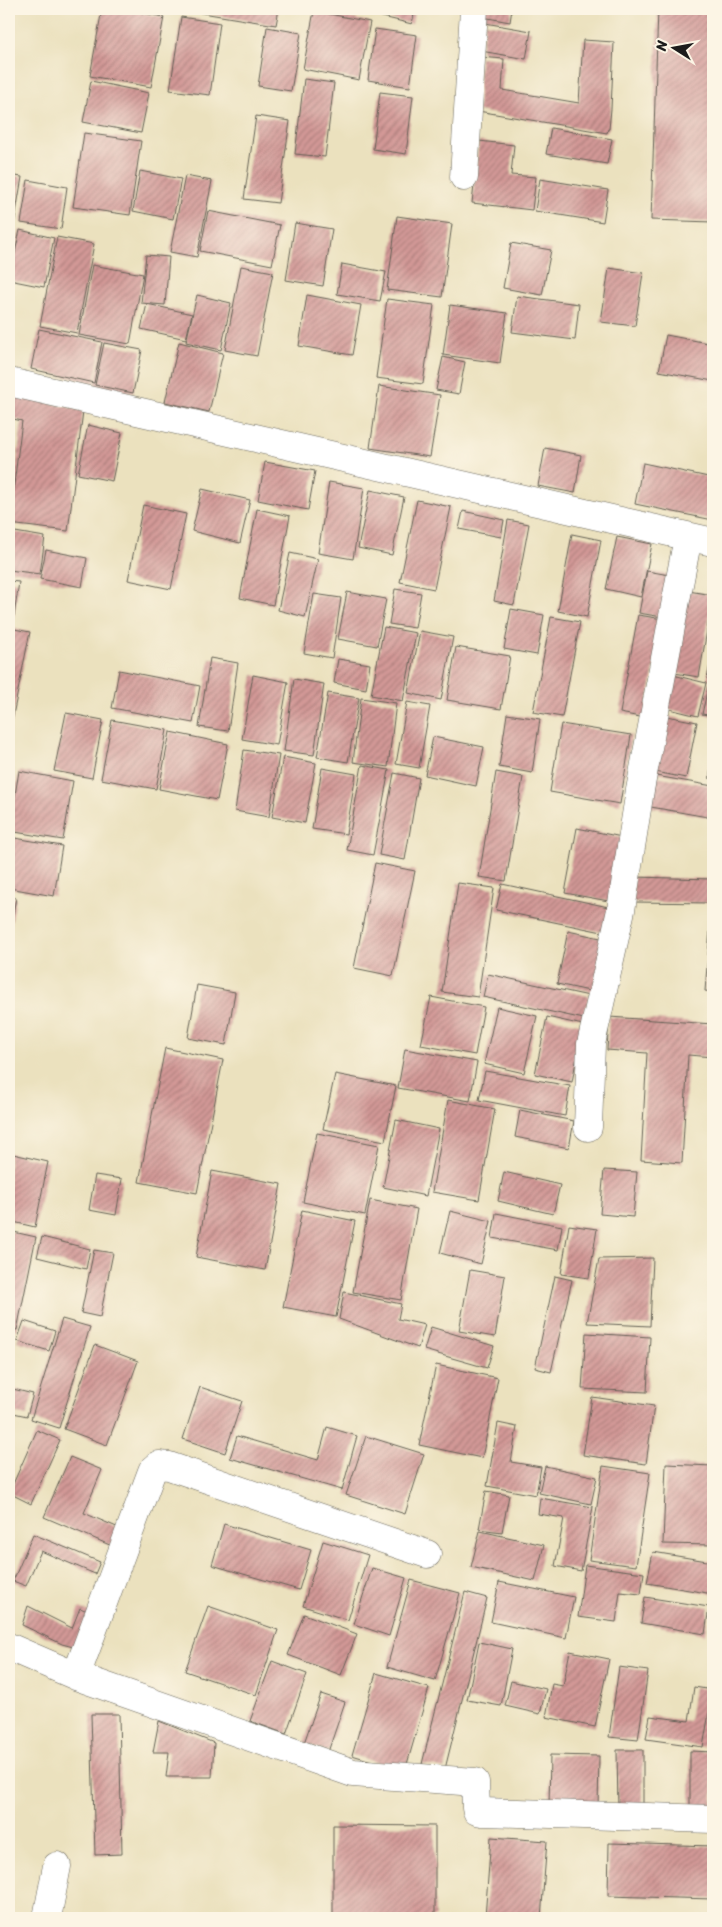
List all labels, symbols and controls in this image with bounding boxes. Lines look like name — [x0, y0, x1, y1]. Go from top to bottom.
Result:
north arrow — [650, 22, 700, 72]
text: N — [648, 38, 675, 54]

